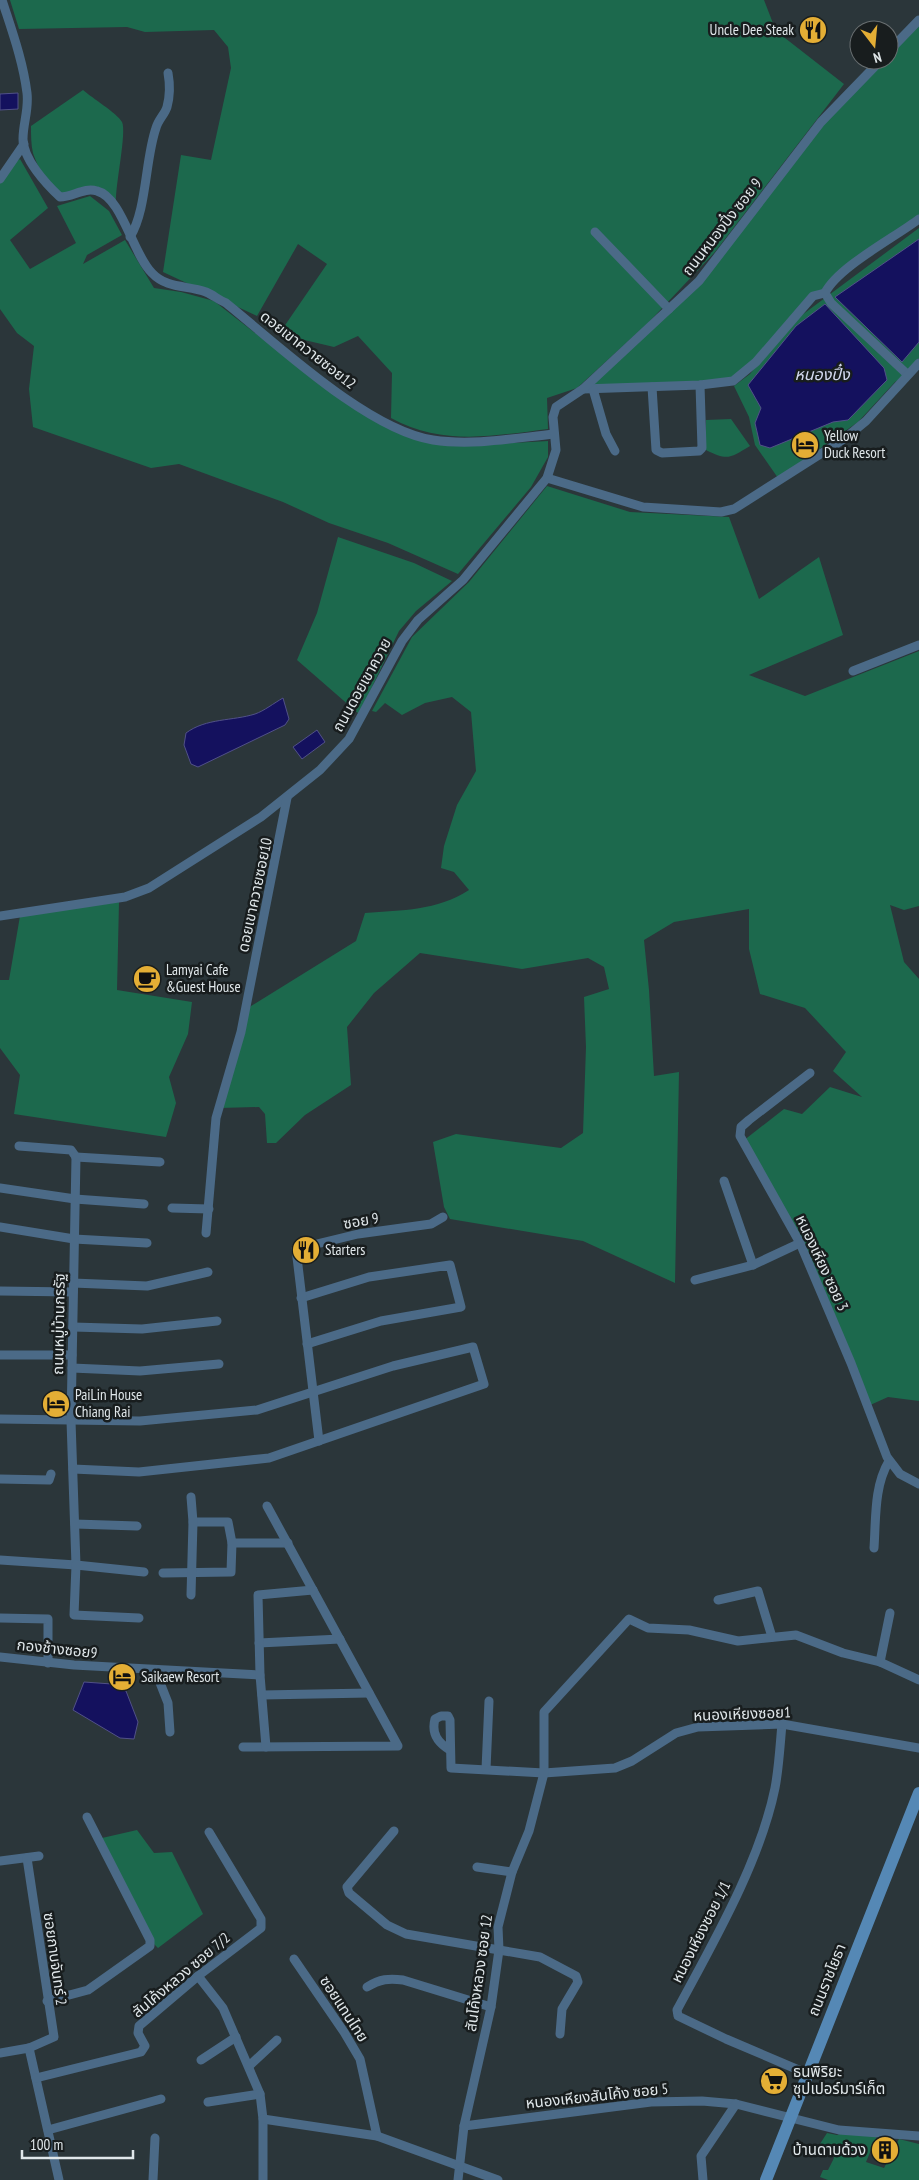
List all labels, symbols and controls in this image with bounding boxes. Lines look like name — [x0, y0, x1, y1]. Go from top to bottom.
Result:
restaurant icon: Uncle Dee Steak — [798, 15, 828, 45]
place label: Uncle Dee Steak — [710, 20, 794, 39]
north arrow — [849, 20, 899, 70]
text: N — [871, 48, 884, 67]
street label: ถนนหนองปึ๋ง ซอย 9 — [677, 174, 765, 279]
street label: ดอยเขาควายซอย12 — [257, 306, 360, 393]
water label: หนองปึ๋ง — [794, 363, 851, 384]
place label: Yellow Duck Resort — [824, 426, 885, 462]
hotel icon: Yellow Duck Resort — [790, 430, 820, 460]
street label: ถนนดอยเขาควาย — [328, 635, 395, 735]
street label: ดอยเขาควายซอย10 — [233, 836, 276, 954]
place label: Lamyai Cafe &Guest House — [166, 960, 241, 996]
cafe icon: Lamyai Cafe &Guest House — [132, 964, 162, 994]
street label: ซอย 9 — [342, 1208, 380, 1233]
street label: หนองเหียง ซอย 3 — [792, 1212, 853, 1314]
restaurant icon: Starters — [291, 1235, 321, 1265]
place label: Starters — [325, 1240, 365, 1259]
street label: ถนนหมู่บ้านกรรัฐ — [48, 1273, 69, 1375]
place label: PaiLin House Chiang Rai — [75, 1385, 142, 1421]
hotel icon: PaiLin House Chiang Rai — [41, 1389, 71, 1419]
street label: กองช้างซอย9 — [16, 1635, 98, 1662]
hotel icon: Saikaew Resort — [107, 1662, 137, 1692]
place label: Saikaew Resort — [141, 1667, 219, 1686]
street label: หนองเหียงซอย1 — [693, 1702, 791, 1725]
street label: หนองเหียงซอย 1/1 — [667, 1878, 734, 1986]
street label: ซอยกาบจันทร์ 2 — [40, 1911, 71, 2007]
street label: สันโค้งหลวง ซอย 12 — [461, 1913, 496, 2033]
street label: สันโค้งหลวง ซอย 7/2 — [128, 1928, 234, 2021]
street label: ถนนราชโยธา — [803, 1941, 850, 2019]
street label: ซอยแทนไทย — [316, 1972, 373, 2045]
place label: ธนพิริยะ ซุปเปอร์มาร์เก็ต — [793, 2062, 885, 2098]
supermarket icon: ธนพิริยะ ซุปเปอร์มาร์เก็ต — [759, 2066, 789, 2096]
street label: หนองเหียงสันโค้ง ซอย 5 — [525, 2079, 669, 2112]
scale bar — [22, 2128, 134, 2160]
text: 100 m — [30, 2135, 63, 2154]
building icon: บ้านดาบด้วง — [870, 2135, 900, 2165]
place label: บ้านดาบด้วง — [793, 2140, 866, 2159]

